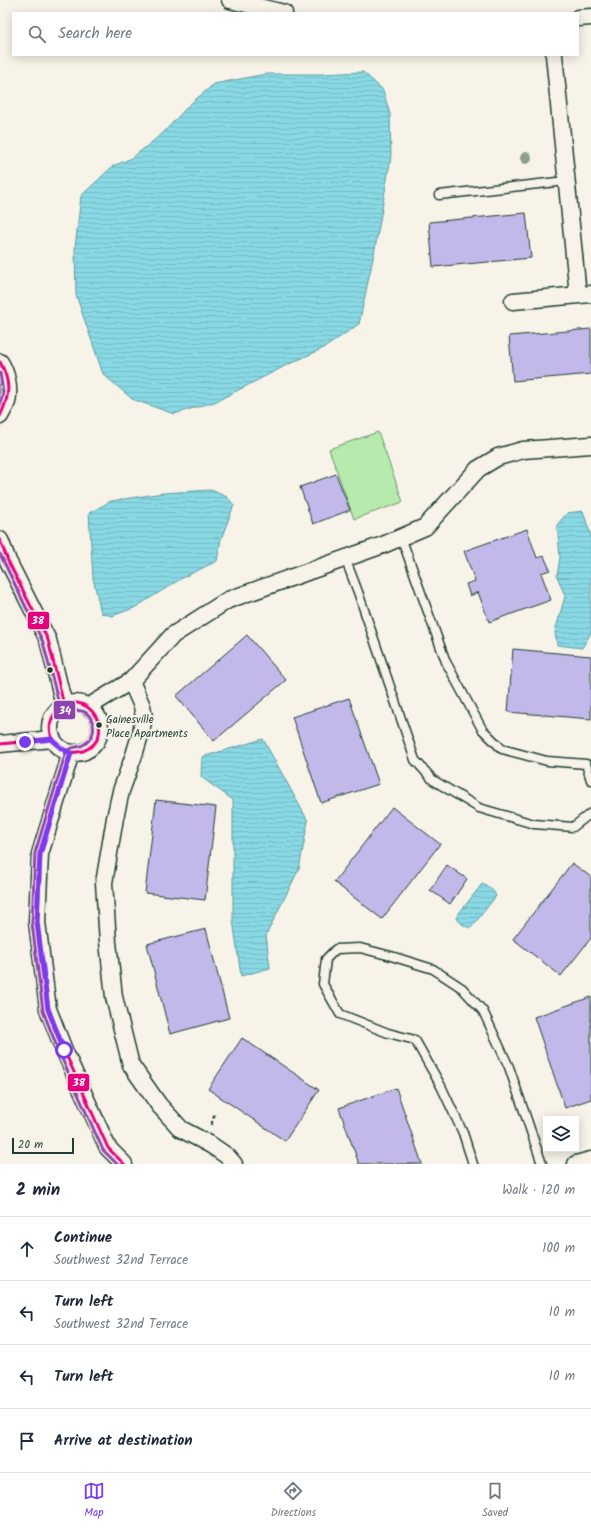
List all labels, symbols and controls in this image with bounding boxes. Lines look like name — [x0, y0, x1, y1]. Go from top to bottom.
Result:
search box — [12, 12, 579, 56]
text: Search here — [58, 22, 132, 46]
icon: search — [26, 23, 48, 45]
line badge: 38 — [27, 611, 50, 630]
text: 38 — [31, 612, 45, 630]
unlabelled marker — [45, 665, 55, 675]
line badge: 34 — [53, 700, 76, 720]
text: 34 — [58, 702, 71, 720]
place label: Gainesville Place Apartments — [106, 711, 188, 743]
marker: Gainesville Place Apartments — [94, 720, 104, 730]
route end — [16, 733, 34, 751]
route start — [55, 1041, 73, 1059]
line badge: 38 — [67, 1073, 90, 1092]
text: 38 — [72, 1074, 86, 1092]
map controls — [543, 1116, 579, 1152]
button: layers — [543, 1116, 579, 1152]
scale bar — [12, 1136, 74, 1155]
text: 20 m — [18, 1136, 43, 1154]
text: 2 min — [16, 1177, 60, 1204]
text: Walk · 120 m — [502, 1180, 575, 1201]
text: Continue — [54, 1226, 112, 1250]
icon: ahead — [16, 1238, 38, 1260]
text: 100 m — [542, 1238, 575, 1259]
text: Southwest 32nd Terrace — [54, 1250, 188, 1271]
text: Turn left — [54, 1290, 114, 1314]
icon: left — [16, 1302, 38, 1324]
text: 10 m — [549, 1302, 575, 1323]
text: Southwest 32nd Terrace — [54, 1314, 188, 1335]
text: Turn left — [54, 1365, 114, 1389]
icon: left — [16, 1366, 38, 1388]
text: 10 m — [549, 1366, 575, 1387]
text: Arrive at destination — [54, 1429, 193, 1453]
icon: arrive — [16, 1430, 38, 1452]
tab: Map — [83, 1480, 105, 1522]
tab: Directions — [271, 1480, 316, 1522]
tab: Saved — [482, 1480, 508, 1522]

